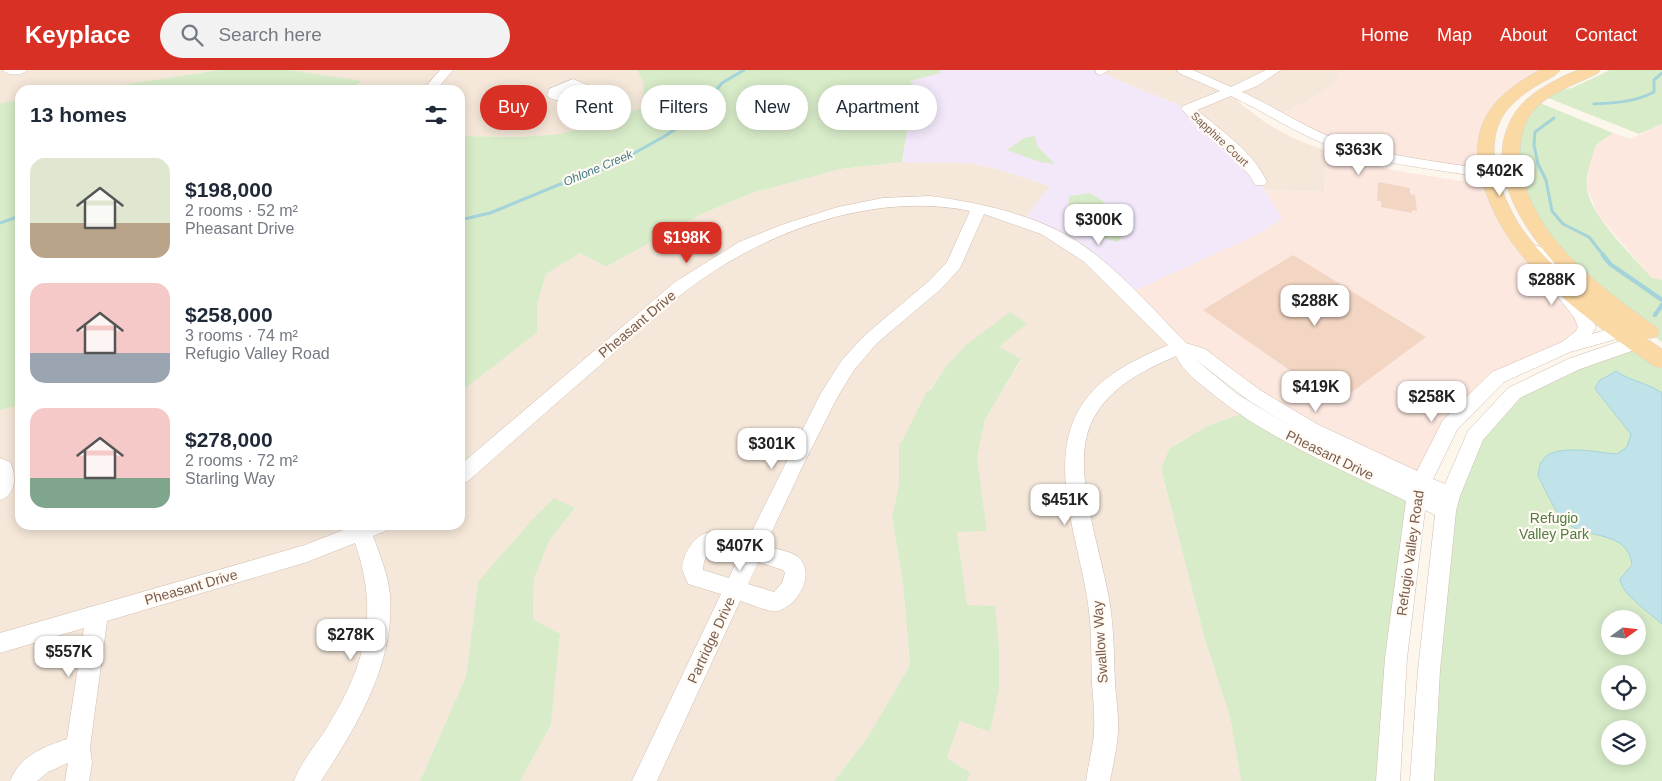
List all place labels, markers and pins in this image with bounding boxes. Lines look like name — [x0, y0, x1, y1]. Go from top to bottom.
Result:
pin: $363K — [1324, 134, 1394, 176]
pin: $402K — [1465, 154, 1535, 197]
pin: $300K — [1064, 204, 1134, 246]
pin: $198K — [652, 222, 722, 264]
pin: $288K — [1517, 264, 1587, 306]
pin: $288K — [1280, 284, 1350, 327]
pin: $419K — [1281, 370, 1351, 413]
pin: $258K — [1397, 380, 1467, 423]
pin: $301K — [737, 428, 807, 470]
pin: $451K — [1030, 484, 1100, 526]
pin: $407K — [705, 530, 775, 572]
pin: $278K — [316, 618, 386, 661]
pin: $557K — [34, 636, 104, 678]

